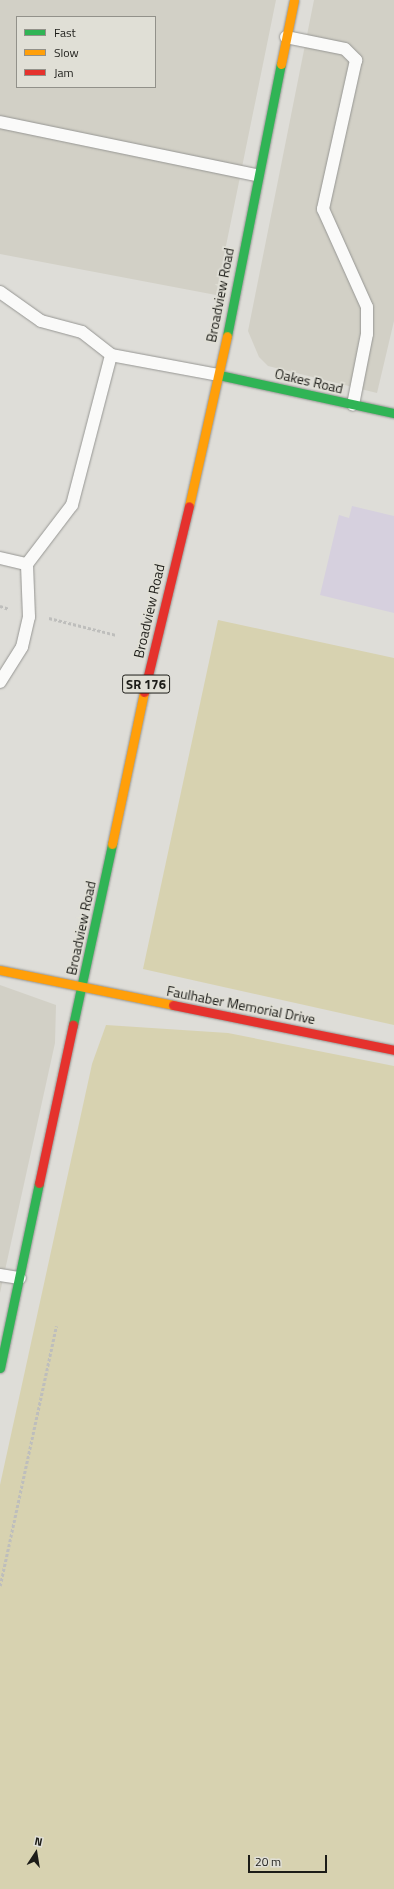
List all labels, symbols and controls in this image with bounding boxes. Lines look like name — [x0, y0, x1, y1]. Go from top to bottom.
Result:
legend — [16, 16, 156, 88]
text: Fast — [54, 23, 76, 42]
text: Slow — [54, 43, 79, 62]
text: Jam — [54, 63, 74, 82]
street label: Broadview Road — [203, 246, 237, 344]
street label: Oakes Road — [273, 365, 345, 397]
street label: Broadview Road — [130, 562, 168, 660]
road number: SR 176 — [122, 673, 170, 695]
street label: Broadview Road — [63, 879, 99, 977]
street label: Faulhaber Memorial Drive — [165, 982, 317, 1028]
north arrow — [16, 1833, 56, 1873]
text: N — [33, 1833, 44, 1850]
scale bar — [250, 1847, 329, 1873]
text: 20 m — [255, 1852, 281, 1871]

